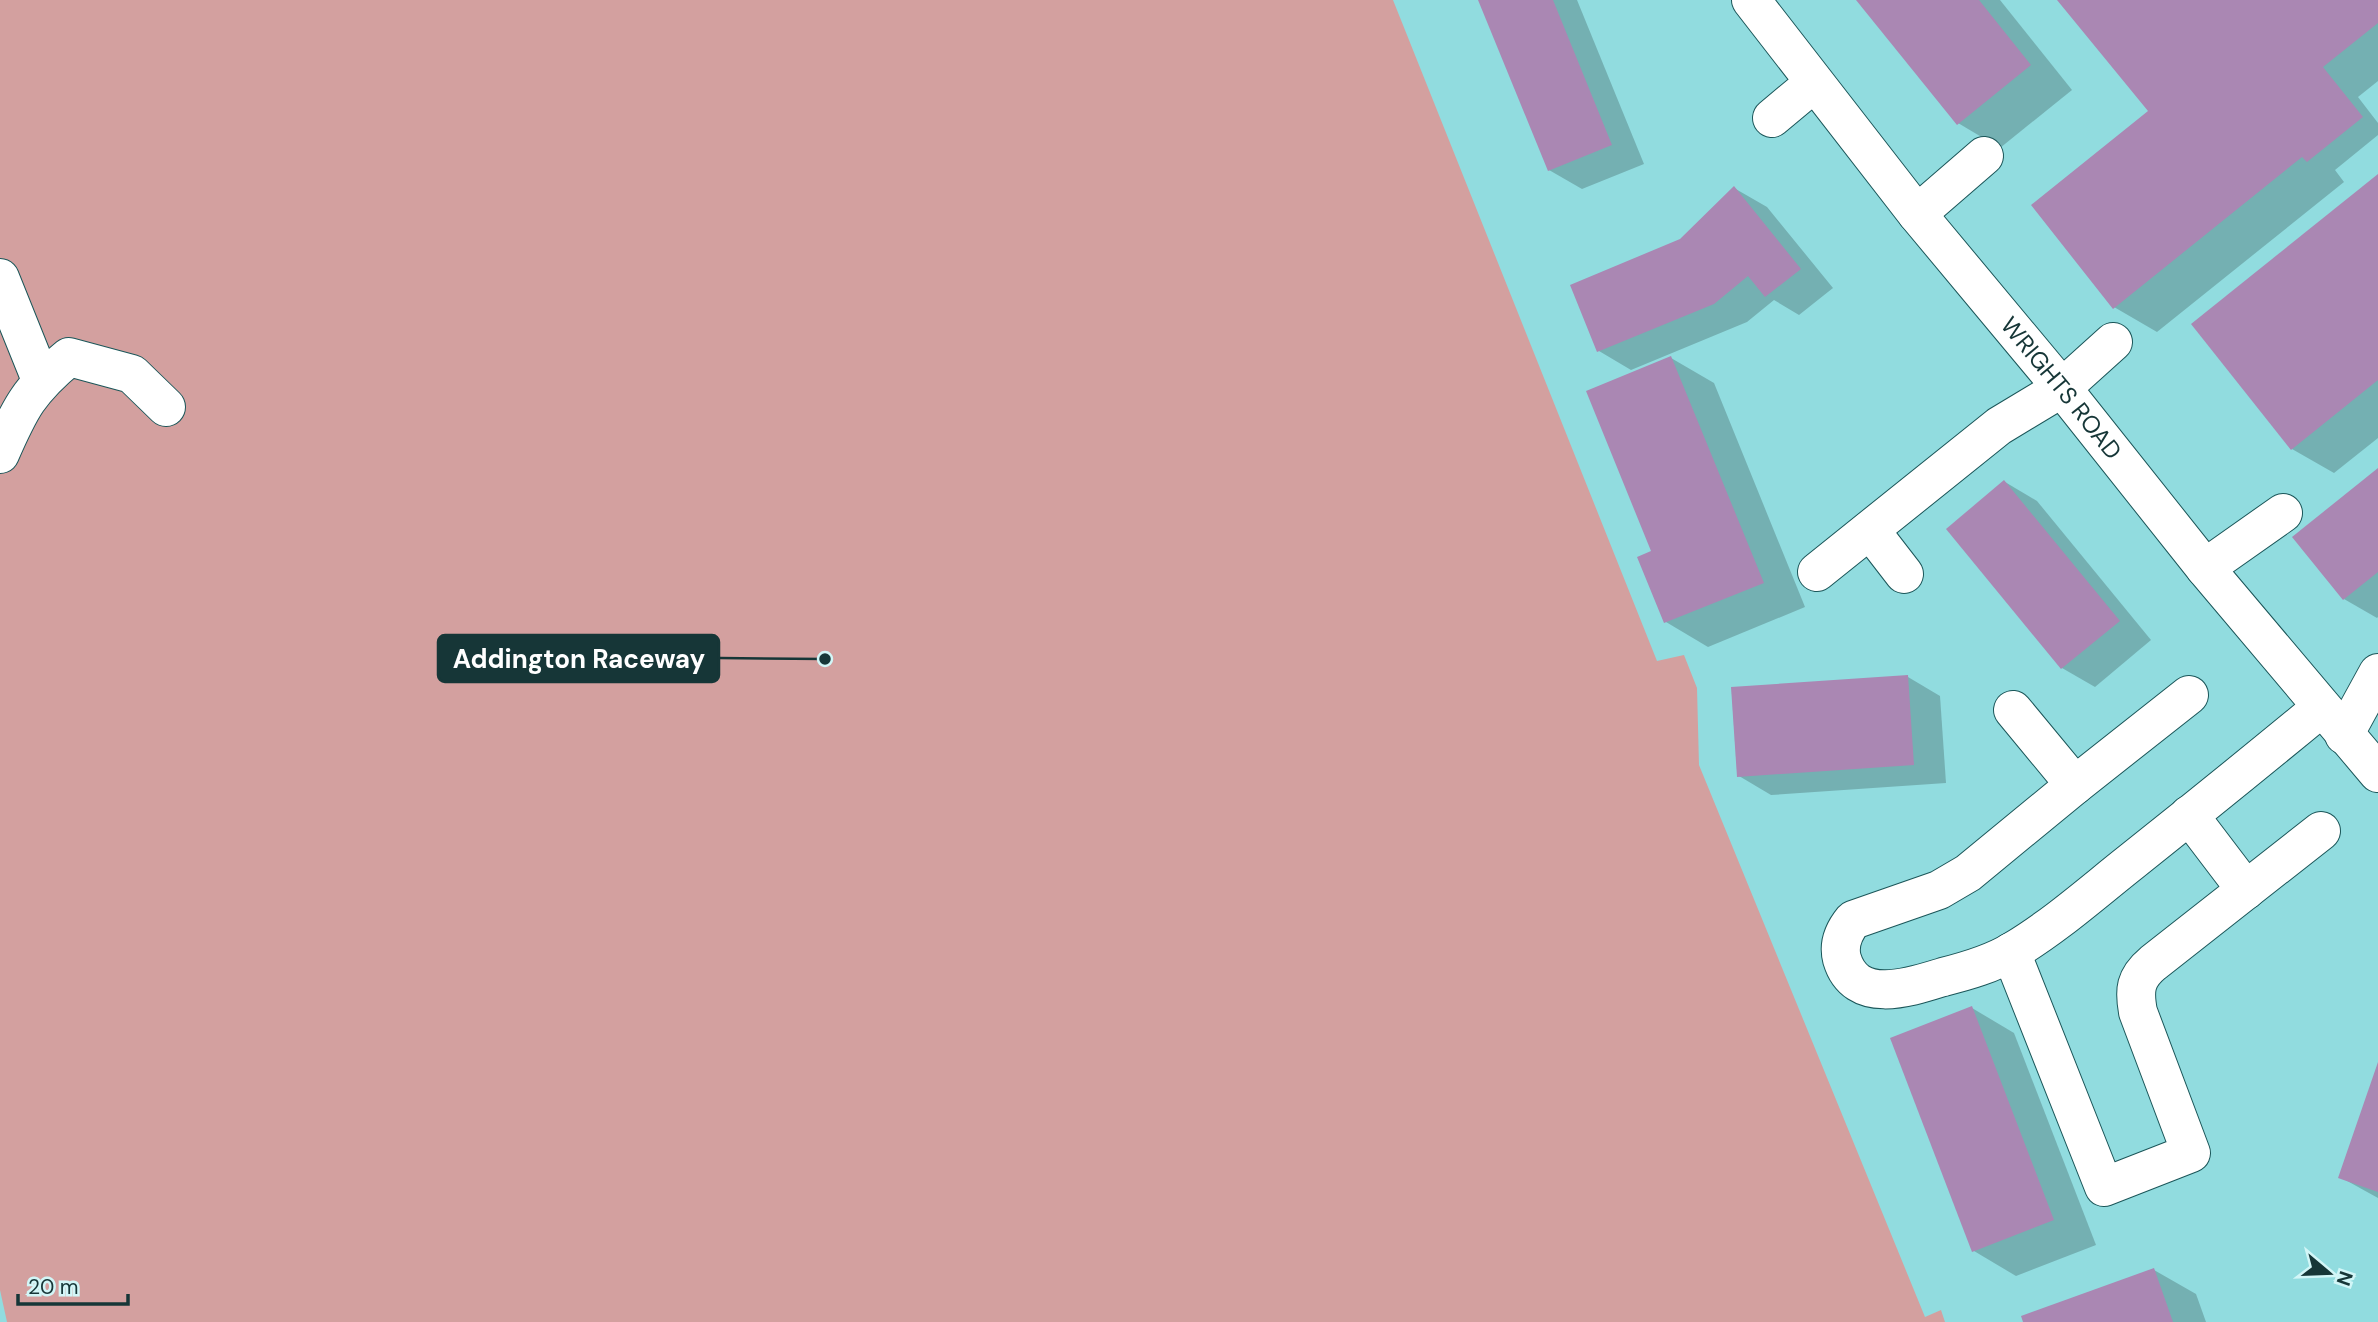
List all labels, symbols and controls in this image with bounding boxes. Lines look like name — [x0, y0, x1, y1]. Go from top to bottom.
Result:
street label: WRIGHTS ROAD — [1994, 310, 2129, 466]
callout: Addington Raceway — [438, 635, 719, 682]
text: Addington Raceway — [453, 642, 706, 676]
north arrow — [2294, 1238, 2364, 1308]
scale bar — [18, 1262, 128, 1306]
text: N — [2331, 1268, 2359, 1289]
text: 20 m — [28, 1273, 79, 1301]

